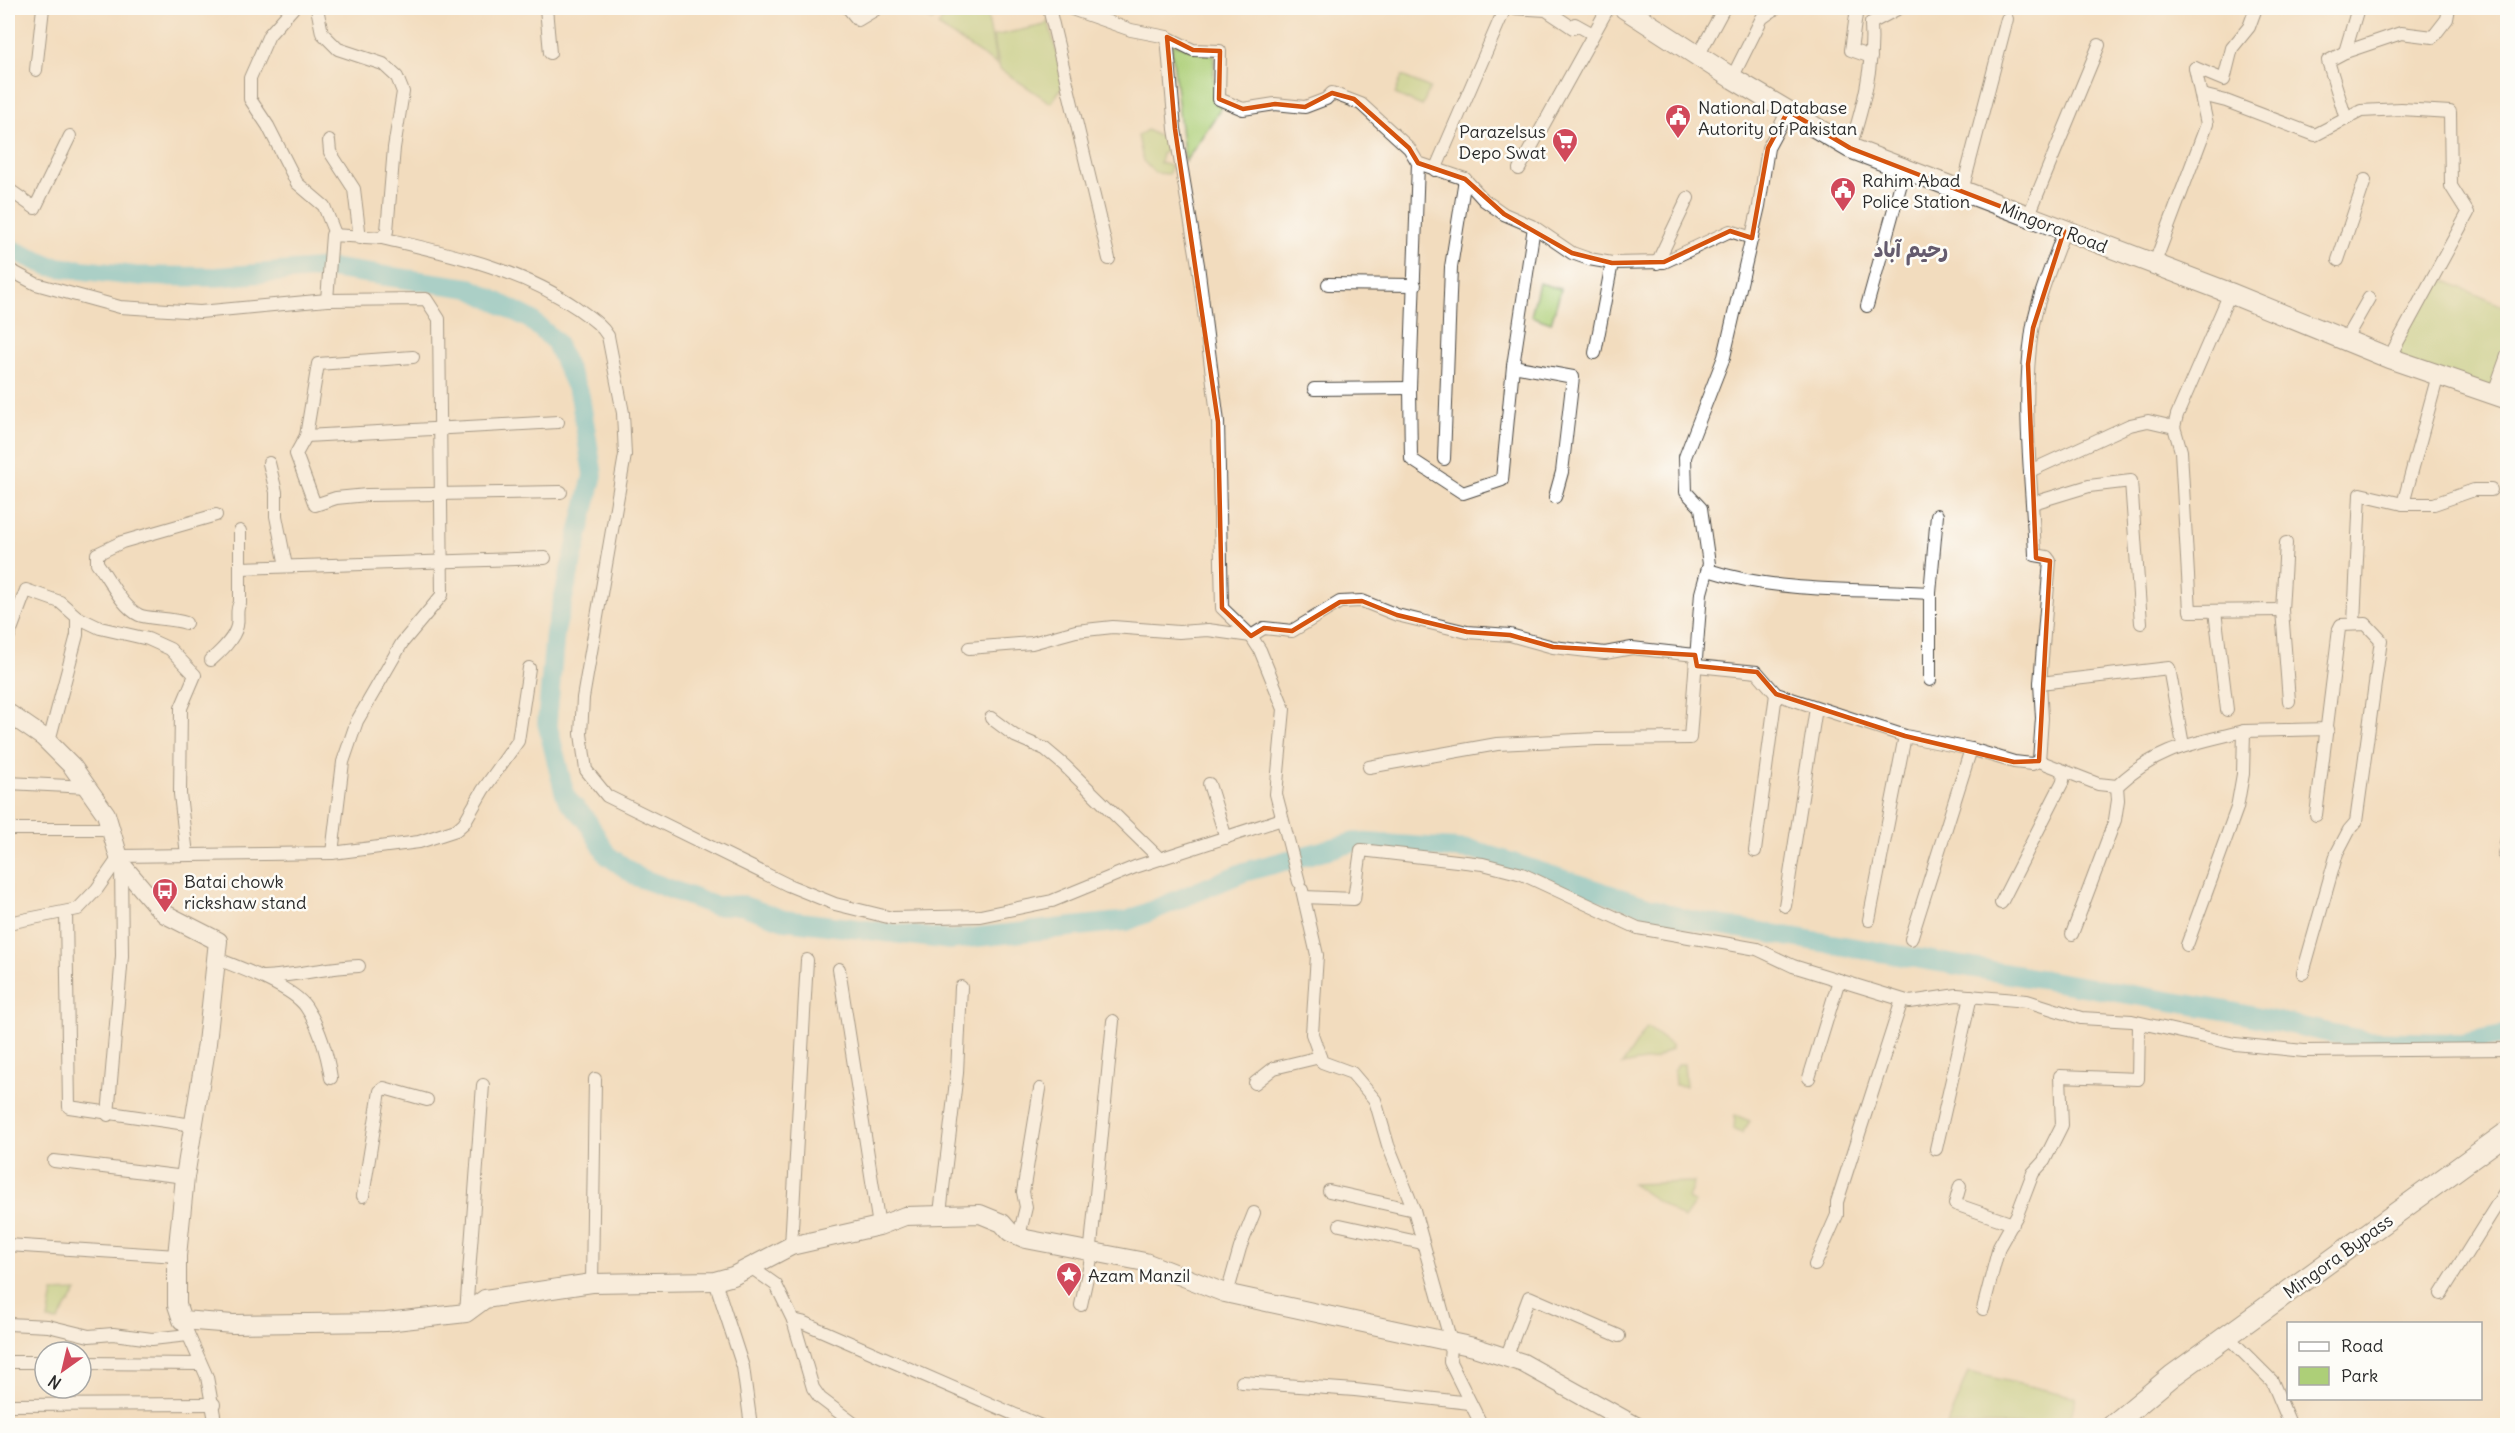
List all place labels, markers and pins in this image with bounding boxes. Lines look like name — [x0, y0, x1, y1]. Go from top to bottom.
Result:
place label: National Database Autority of Pakistan — [1698, 96, 1857, 140]
public building icon: National Database Autority of Pakistan — [1663, 102, 1693, 140]
place label: Parazelsus Depo Swat — [1459, 120, 1546, 164]
supermarket icon: Parazelsus Depo Swat — [1550, 126, 1580, 164]
place label: Rahim Abad Police Station — [1862, 169, 1970, 213]
public building icon: Rahim Abad Police Station — [1828, 175, 1858, 213]
place label: Batai chowk rickshaw stand — [184, 870, 307, 914]
bus stop icon: Batai chowk rickshaw stand — [150, 876, 180, 914]
place icon: Azam Manzil — [1054, 1260, 1084, 1298]
place label: Azam Manzil — [1088, 1264, 1190, 1287]

